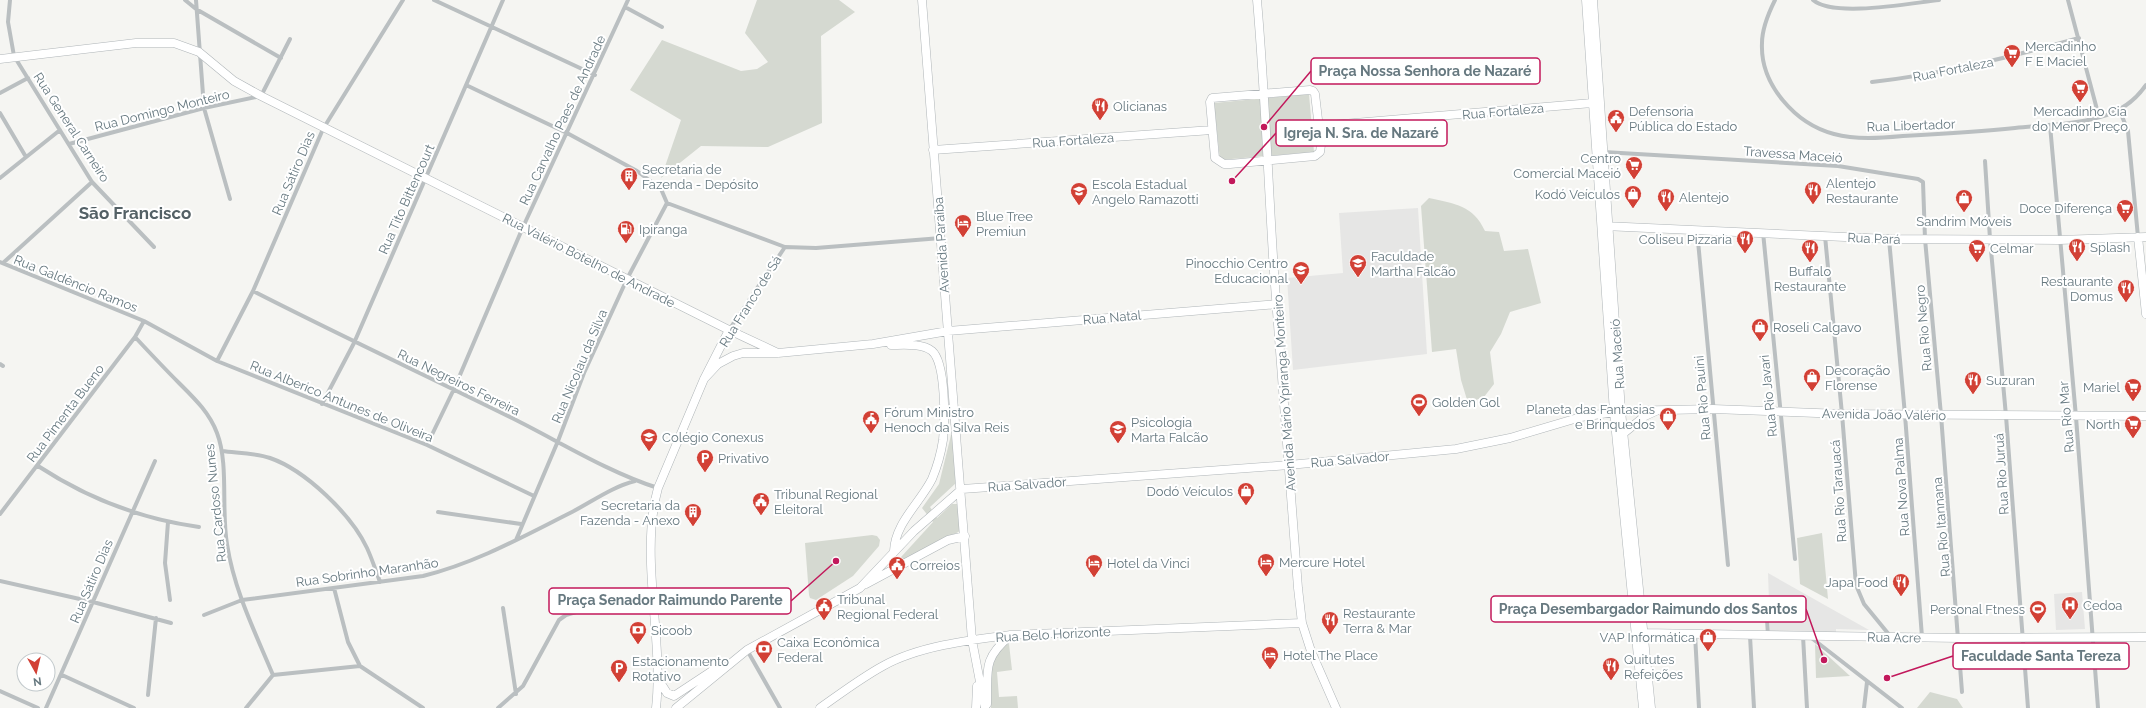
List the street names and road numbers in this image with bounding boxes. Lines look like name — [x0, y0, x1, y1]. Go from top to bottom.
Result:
street label: Rua Carvalho Paes de Andrade — [516, 33, 609, 208]
street label: Rua Fortaleza — [1911, 54, 1995, 85]
street label: Rua General Carneiro — [31, 70, 113, 185]
street label: Rua Domingo Monteiro — [93, 86, 231, 134]
street label: Rua Fortaleza — [1462, 100, 1545, 123]
street label: Rua Libertador — [1866, 116, 1956, 135]
street label: Rua Sátiro Dias — [269, 129, 318, 217]
street label: Rua Fortaleza — [1032, 130, 1114, 151]
street label: Rua Tito Bittencourt — [375, 141, 438, 257]
street label: Travessa Maceió — [1743, 144, 1843, 165]
street label: Avenida Paraíba — [931, 196, 952, 293]
street label: Rua Valério Botelho de Andrade — [500, 210, 678, 311]
street label: Rua Pará — [1847, 230, 1901, 247]
street label: Rua Galdêncio Ramos — [12, 252, 140, 315]
street label: Rua Franco de Sá — [716, 253, 785, 350]
street label: Rua Rio Negro — [1912, 284, 1935, 372]
street label: Avenida Mário Ypiranga Monteiro — [1270, 294, 1299, 492]
street label: Rua Nicolau da Silva — [549, 307, 610, 425]
street label: Rua Natal — [1082, 307, 1142, 328]
street label: Rua Maceió — [1608, 318, 1627, 390]
street label: Rua Negreiros Ferreira — [395, 346, 523, 419]
street label: Rua Rio Javari — [1757, 354, 1780, 438]
street label: Rua Rio Pauini — [1691, 355, 1714, 441]
street label: Rua Alberico Antunes de Oliveira — [248, 358, 436, 445]
street label: Rua Pimenta Bueno — [24, 361, 107, 465]
street label: Rua Rio Mar — [2056, 380, 2077, 453]
street label: Avenida João Valério — [1822, 406, 1947, 423]
street label: Rua Rio Juruá — [1991, 433, 2012, 515]
street label: Rua Nova Palma — [1891, 437, 1912, 537]
street label: Rua Rio Tarauacá — [1827, 439, 1850, 543]
street label: Rua Cardoso Nunes — [202, 443, 229, 563]
street label: Rua Salvador — [1310, 449, 1390, 470]
street label: Rua Salvador — [987, 474, 1067, 495]
street label: Rua Rio Itannana — [1930, 476, 1953, 578]
street label: Rua Sátiro Dias — [67, 537, 116, 625]
street label: Rua Sobrinho Maranhão — [295, 555, 440, 590]
street label: Rua Belo Horizonte — [995, 624, 1111, 645]
street label: Rua Acre — [1867, 630, 1921, 645]

